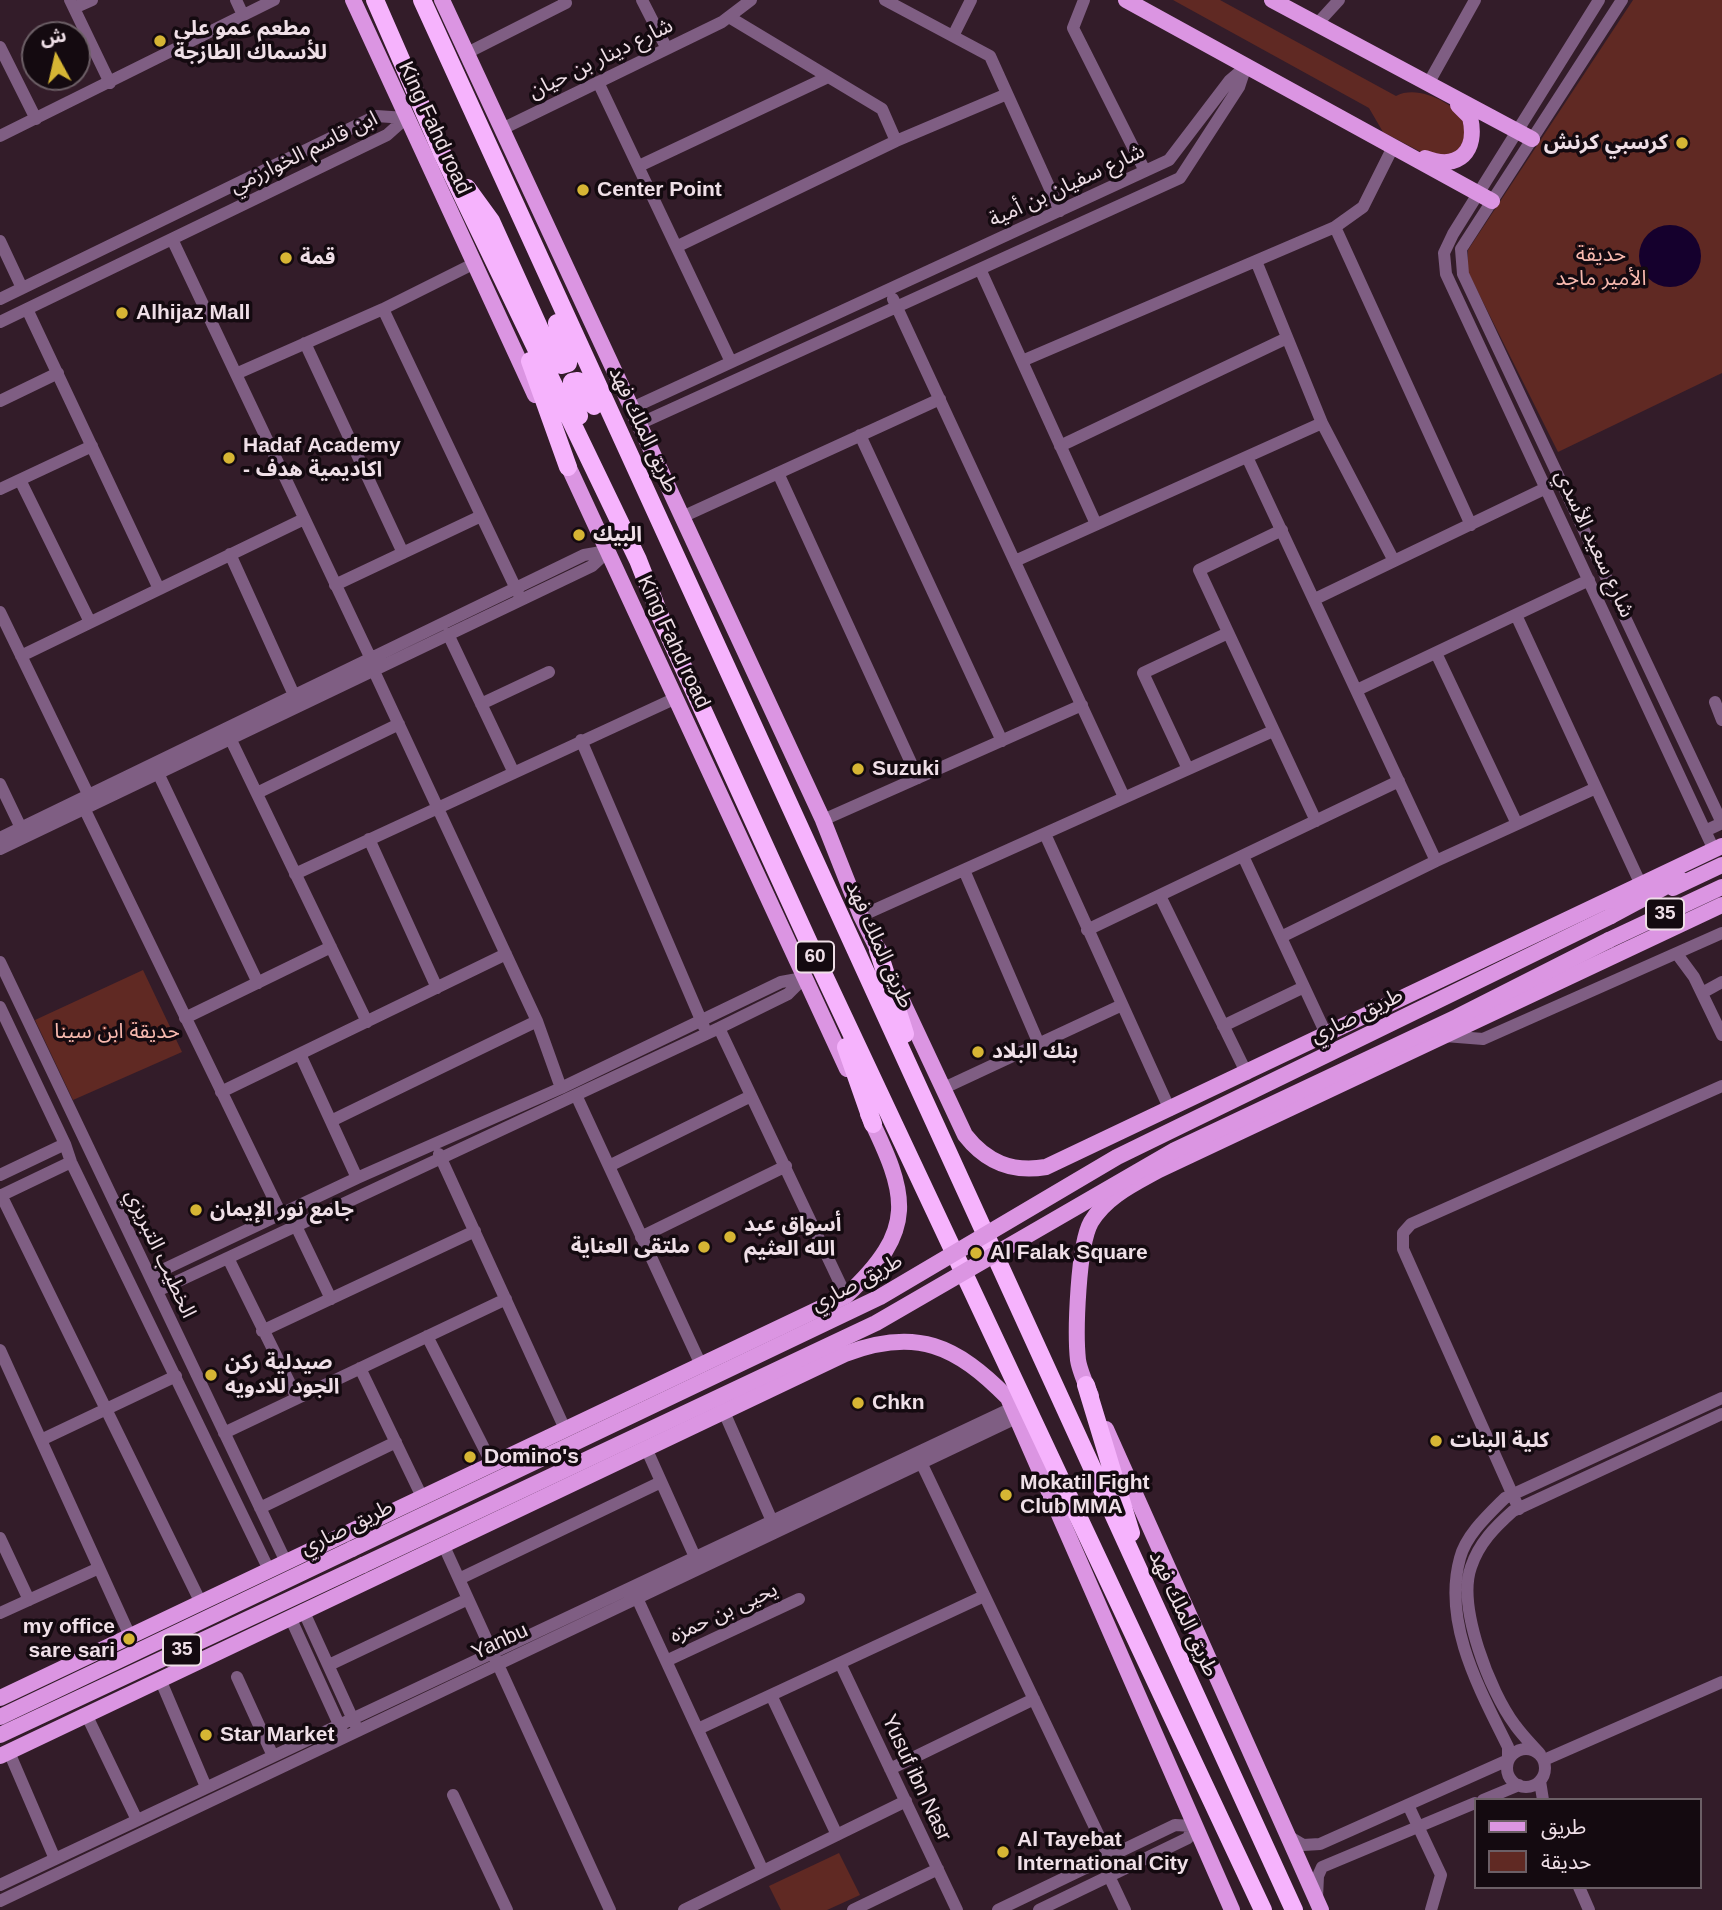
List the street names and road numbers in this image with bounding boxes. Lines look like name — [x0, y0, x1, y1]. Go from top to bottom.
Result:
street label: شارع دينار بن حيان — [525, 13, 677, 105]
street label: King Fahd road — [392, 58, 476, 198]
street label: ابن قاسم الخوارزمي — [226, 106, 382, 200]
street label: شارع سفيان بن أمية — [985, 139, 1149, 233]
street label: طريق الملك فهد — [603, 363, 683, 497]
street label: شارع سعيد الأسدي — [1549, 466, 1639, 622]
street label: King Fahd road — [631, 572, 715, 712]
street label: طريق الملك فهد — [840, 878, 918, 1012]
road number: 35 — [1646, 898, 1684, 930]
road number: 60 — [796, 942, 834, 973]
street label: طريق صاري — [1307, 983, 1407, 1049]
street label: الخطيب التبريزي — [119, 1186, 201, 1322]
street label: طريق صاري — [807, 1248, 907, 1318]
street label: طريق صاري — [297, 1495, 397, 1561]
street label: طريق الملك فهد — [1143, 1547, 1223, 1681]
street label: يحيى بن حمزه — [666, 1577, 782, 1649]
street label: Yanbu — [468, 1618, 532, 1666]
road number: 35 — [163, 1634, 201, 1666]
street label: Yusuf ibn Nasr — [876, 1711, 956, 1845]

